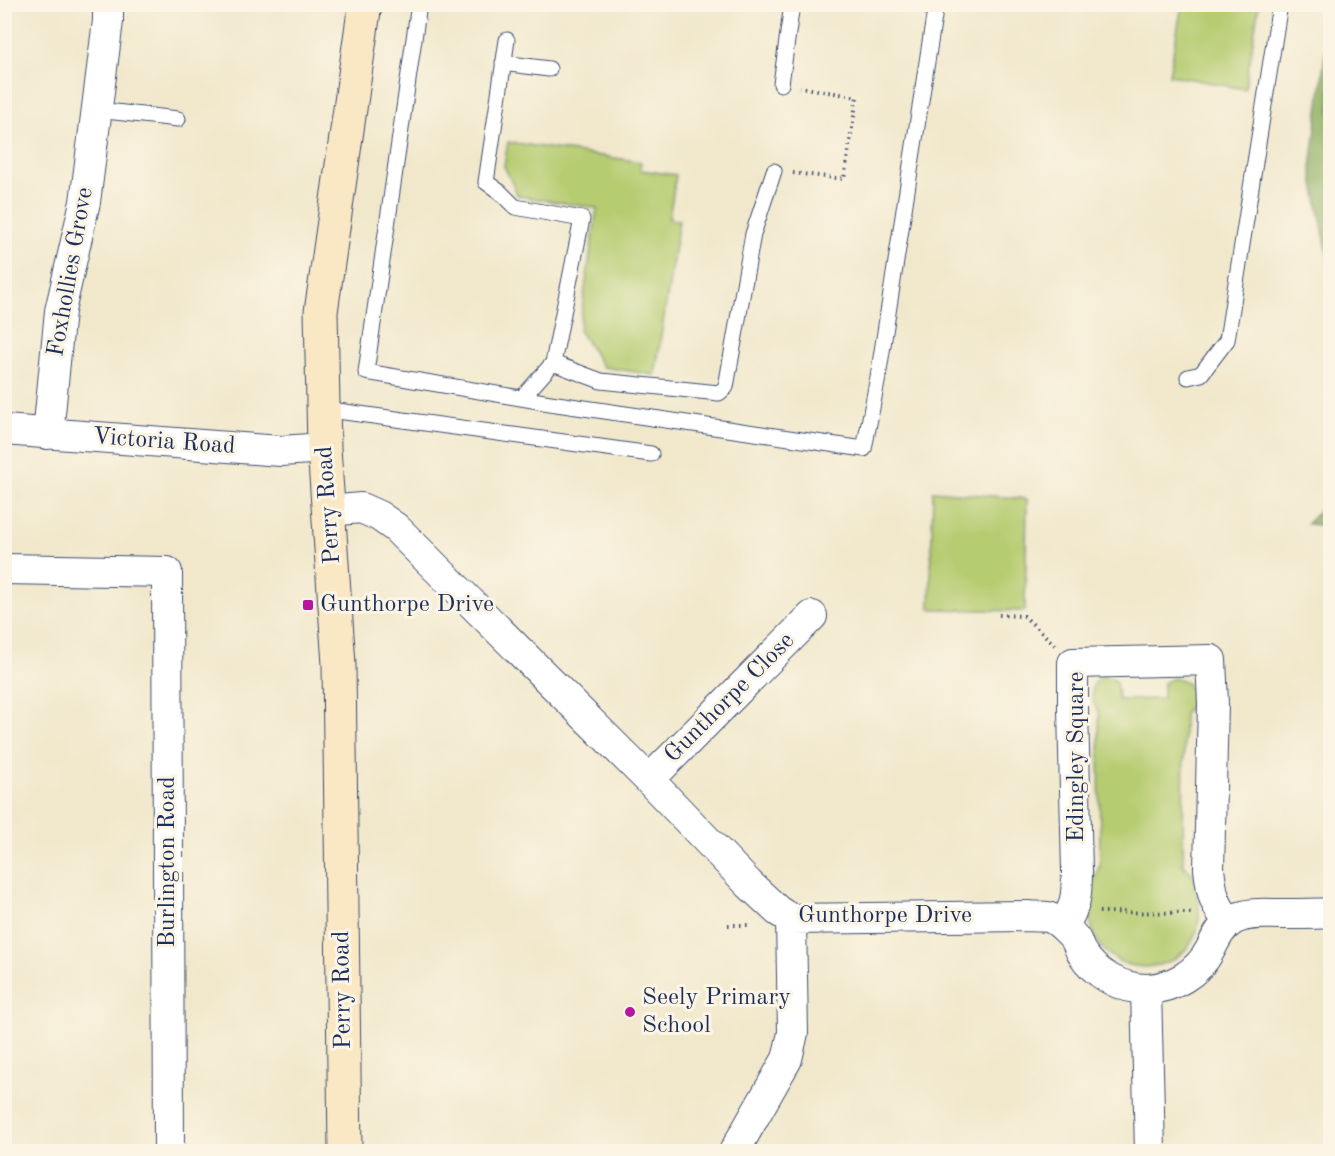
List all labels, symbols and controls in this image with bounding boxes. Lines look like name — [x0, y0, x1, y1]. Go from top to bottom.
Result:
street label: Foxhollies Grove — [44, 185, 98, 359]
street label: Victoria Road — [92, 425, 236, 459]
street label: Perry Road — [313, 445, 345, 565]
place label: Gunthorpe Drive — [320, 593, 494, 617]
marker: Gunthorpe Drive — [301, 598, 315, 612]
street label: Gunthorpe Close — [661, 629, 799, 767]
street label: Edingley Square — [1065, 672, 1089, 842]
street label: Burlington Road — [156, 776, 180, 948]
street label: Gunthorpe Drive — [798, 904, 972, 928]
street label: Perry Road — [330, 930, 356, 1050]
place label: Seely Primary School — [642, 986, 791, 1038]
marker: Seely Primary School — [623, 1005, 637, 1019]

